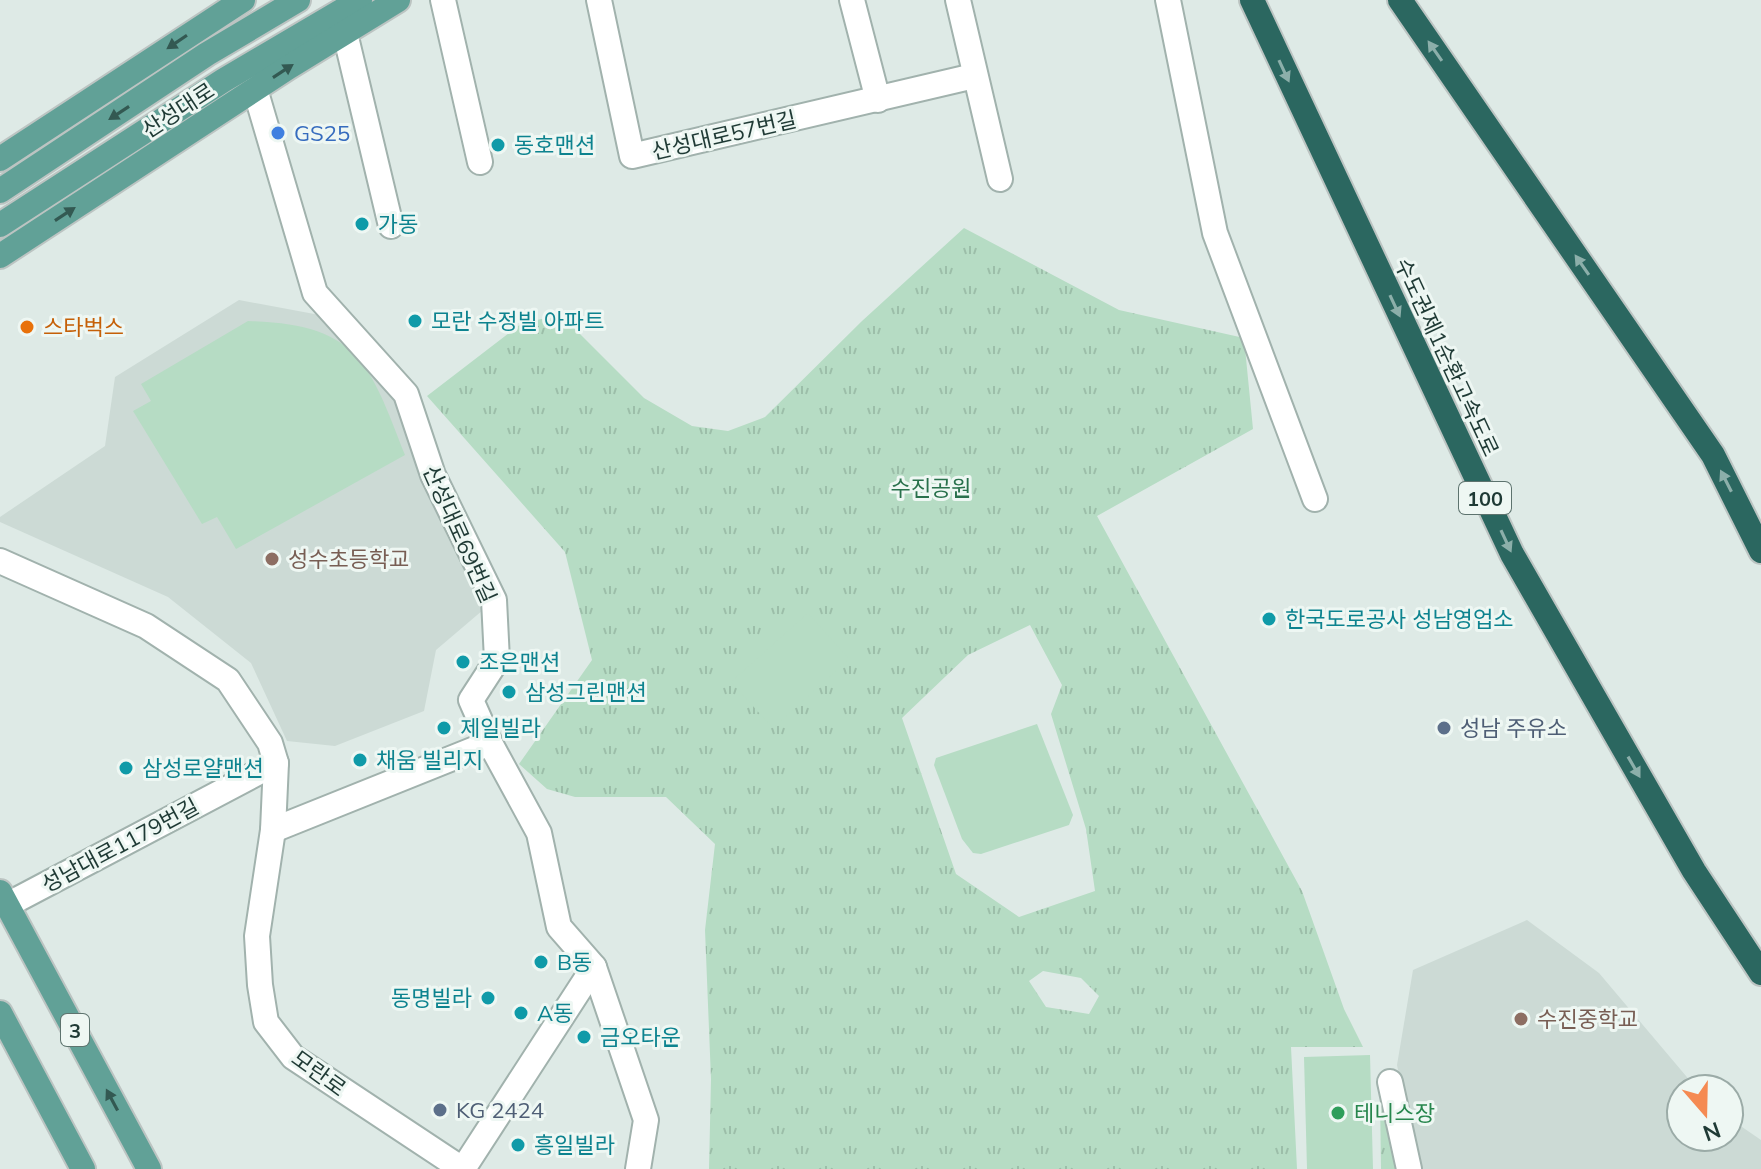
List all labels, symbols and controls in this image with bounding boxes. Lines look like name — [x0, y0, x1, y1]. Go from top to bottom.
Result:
one-way arrow — [166, 34, 187, 49]
one-way arrow — [1428, 40, 1443, 61]
one-way arrow — [1277, 59, 1291, 83]
one-way arrow — [272, 64, 293, 79]
street label: 산성대로 — [136, 76, 220, 144]
one-way arrow — [108, 105, 129, 120]
street label: 산성대로57번길 — [649, 105, 799, 165]
place label: GS25 — [294, 119, 350, 147]
marker: GS25 — [269, 124, 287, 142]
place label: 동호맨션 — [514, 131, 595, 159]
marker: 동호맨션 — [489, 136, 507, 154]
one-way arrow — [55, 206, 76, 221]
place label: 가동 — [378, 210, 418, 238]
marker: 가동 — [353, 215, 371, 233]
street label: 수도권제1순환고속도로 — [1389, 253, 1505, 461]
one-way arrow — [1575, 254, 1590, 275]
one-way arrow — [1388, 295, 1402, 318]
place label: 모란 수정빌 아파트 — [431, 307, 604, 335]
marker: 모란 수정빌 아파트 — [406, 312, 424, 330]
place label: 스타벅스 — [43, 313, 124, 341]
marker: 스타벅스 — [18, 318, 36, 336]
street label: 산성대로69번길 — [417, 461, 503, 607]
one-way arrow — [1719, 469, 1733, 493]
park label: 수진공원 — [891, 474, 971, 502]
road number: 100 — [1459, 482, 1511, 514]
one-way arrow — [1499, 530, 1513, 553]
place label: 성수초등학교 — [288, 545, 409, 573]
marker: 성수초등학교 — [263, 550, 281, 568]
place label: 한국도로공사 성남영업소 — [1285, 605, 1513, 633]
marker: 한국도로공사 성남영업소 — [1260, 610, 1278, 628]
place label: 조은맨션 — [479, 648, 560, 676]
marker: 조은맨션 — [454, 653, 472, 671]
place label: 삼성그린맨션 — [525, 678, 646, 706]
marker: 삼성그린맨션 — [500, 683, 518, 701]
place label: 제일빌라 — [460, 714, 541, 742]
place label: 성남 주유소 — [1460, 714, 1567, 742]
marker: 제일빌라 — [435, 719, 453, 737]
marker: 성남 주유소 — [1435, 719, 1453, 737]
place label: 채움 빌리지 — [376, 746, 483, 774]
marker: 채움 빌리지 — [351, 751, 369, 769]
place label: 삼성로얄맨션 — [142, 754, 263, 782]
one-way arrow — [1627, 756, 1641, 778]
marker: 삼성로얄맨션 — [117, 759, 135, 777]
street label: 성남대로1179번길 — [37, 792, 203, 898]
place label: B동 — [557, 948, 592, 976]
marker: B동 — [532, 953, 550, 971]
place label: 동명빌라 — [391, 984, 472, 1012]
marker: 동명빌라 — [479, 989, 497, 1007]
place label: A동 — [537, 999, 573, 1027]
marker: A동 — [512, 1004, 530, 1022]
place label: 수진중학교 — [1537, 1005, 1638, 1033]
marker: 수진중학교 — [1512, 1010, 1530, 1028]
road number: 3 — [61, 1014, 89, 1046]
place label: 금오타운 — [600, 1023, 681, 1051]
marker: 금오타운 — [575, 1028, 593, 1046]
street label: 모란로 — [286, 1044, 352, 1102]
north arrow — [1665, 1073, 1745, 1153]
one-way arrow — [105, 1089, 119, 1112]
place label: KG 2424 — [456, 1096, 544, 1124]
place label: 테니스장 — [1354, 1099, 1435, 1127]
marker: KG 2424 — [431, 1101, 449, 1119]
marker: 테니스장 — [1329, 1104, 1347, 1122]
text: N — [1699, 1116, 1724, 1148]
place label: 흥일빌라 — [534, 1131, 615, 1159]
marker: 흥일빌라 — [509, 1136, 527, 1154]

